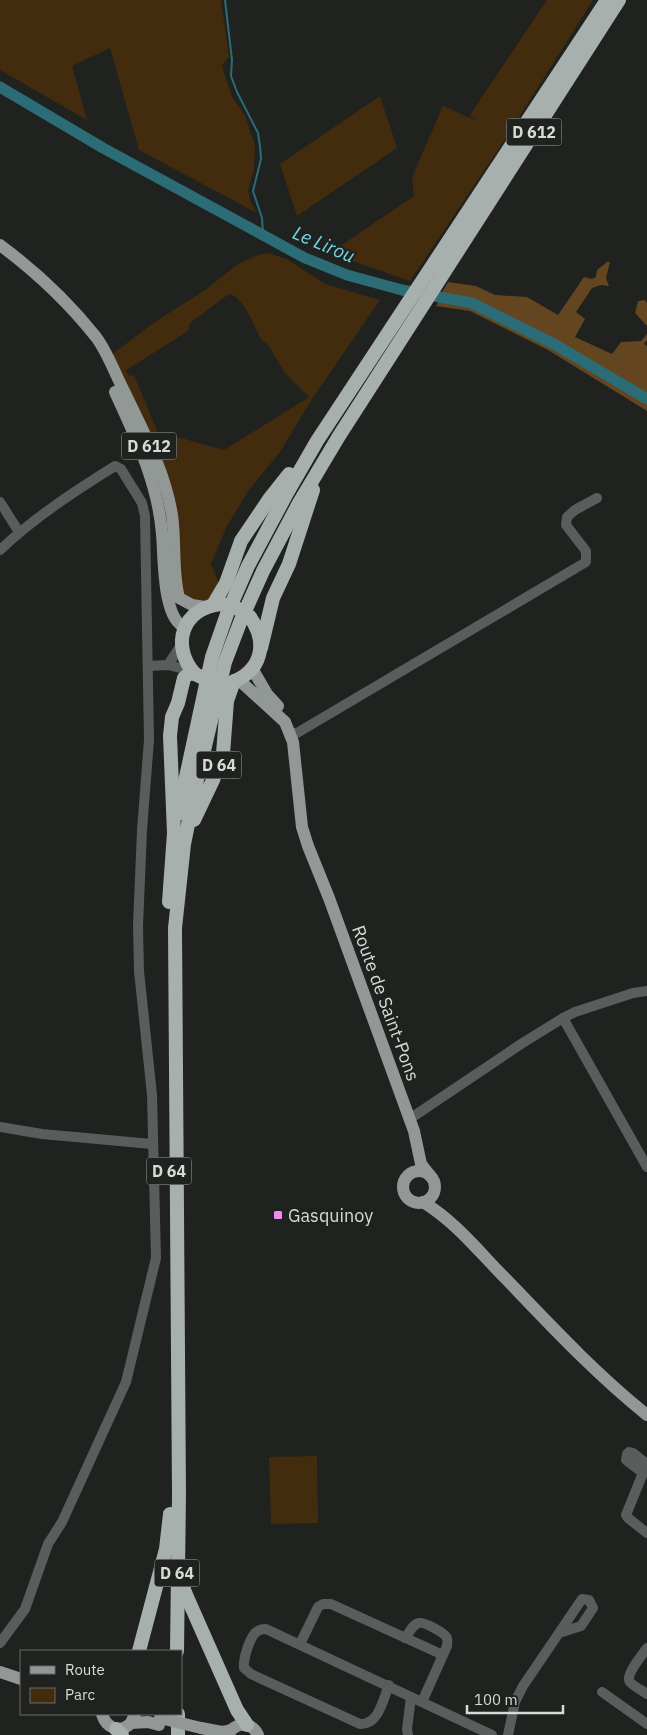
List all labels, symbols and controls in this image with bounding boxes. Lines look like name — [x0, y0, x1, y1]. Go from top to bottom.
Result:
road number: D 612 — [506, 118, 562, 146]
water label: Le Lirou — [289, 220, 359, 268]
road number: D 612 — [122, 432, 176, 460]
road number: D 64 — [196, 752, 242, 778]
street label: Route de Saint-Pons — [347, 922, 425, 1084]
road number: D 64 — [146, 1158, 192, 1184]
place label: Gasquinoy — [288, 1204, 373, 1227]
marker: Gasquinoy — [272, 1209, 284, 1221]
road number: D 64 — [154, 1560, 200, 1586]
legend — [20, 1650, 182, 1715]
text: Route — [65, 1660, 105, 1679]
scale bar — [467, 1682, 563, 1714]
text: Parc — [65, 1685, 95, 1704]
text: 100 m — [474, 1690, 518, 1709]

